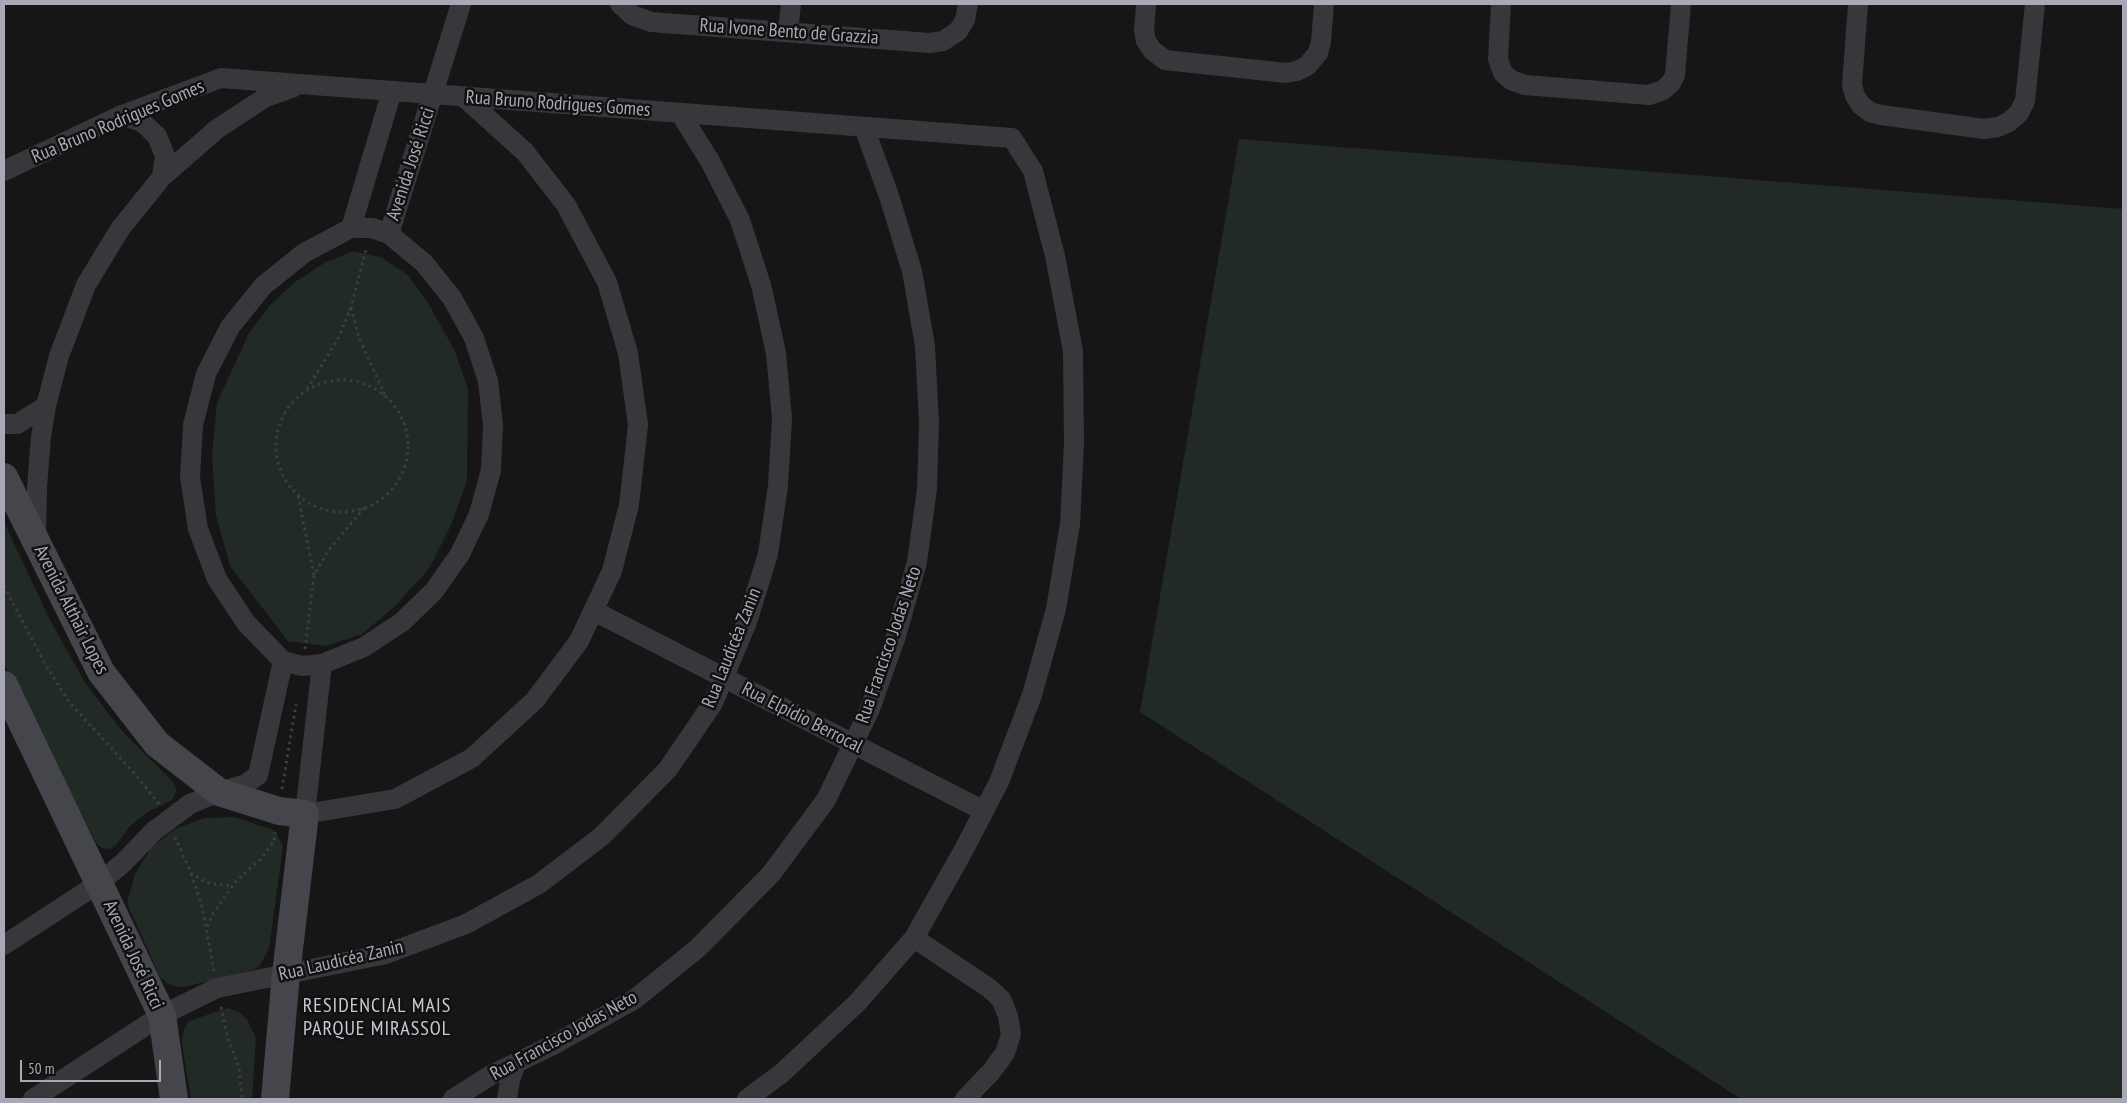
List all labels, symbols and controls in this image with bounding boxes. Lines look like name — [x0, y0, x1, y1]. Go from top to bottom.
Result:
street label: Rua Ivone Bento de Grazzia — [699, 14, 879, 50]
street label: Rua Bruno Rodrigues Gomes — [28, 75, 208, 169]
street label: Rua Bruno Rodrigues Gomes — [465, 86, 651, 122]
street label: Avenida José Ricci — [382, 105, 440, 223]
street label: Avenida Althair Lopes — [29, 542, 113, 678]
street label: Rua Francisco Jodas Neto — [851, 564, 927, 726]
street label: Rua Laudicéa Zanin — [698, 585, 766, 711]
street label: Rua Elpídio Berrocal — [738, 678, 866, 758]
street label: Avenida José Ricci — [98, 897, 168, 1013]
street label: Rua Laudicéa Zanin — [276, 936, 406, 986]
street label: Rua Francisco Jodas Neto — [487, 986, 641, 1086]
district label: RESIDENCIAL MAIS PARQUE MIRASSOL — [301, 994, 453, 1041]
scale bar — [22, 1050, 164, 1082]
text: 50 m — [28, 1059, 54, 1078]

